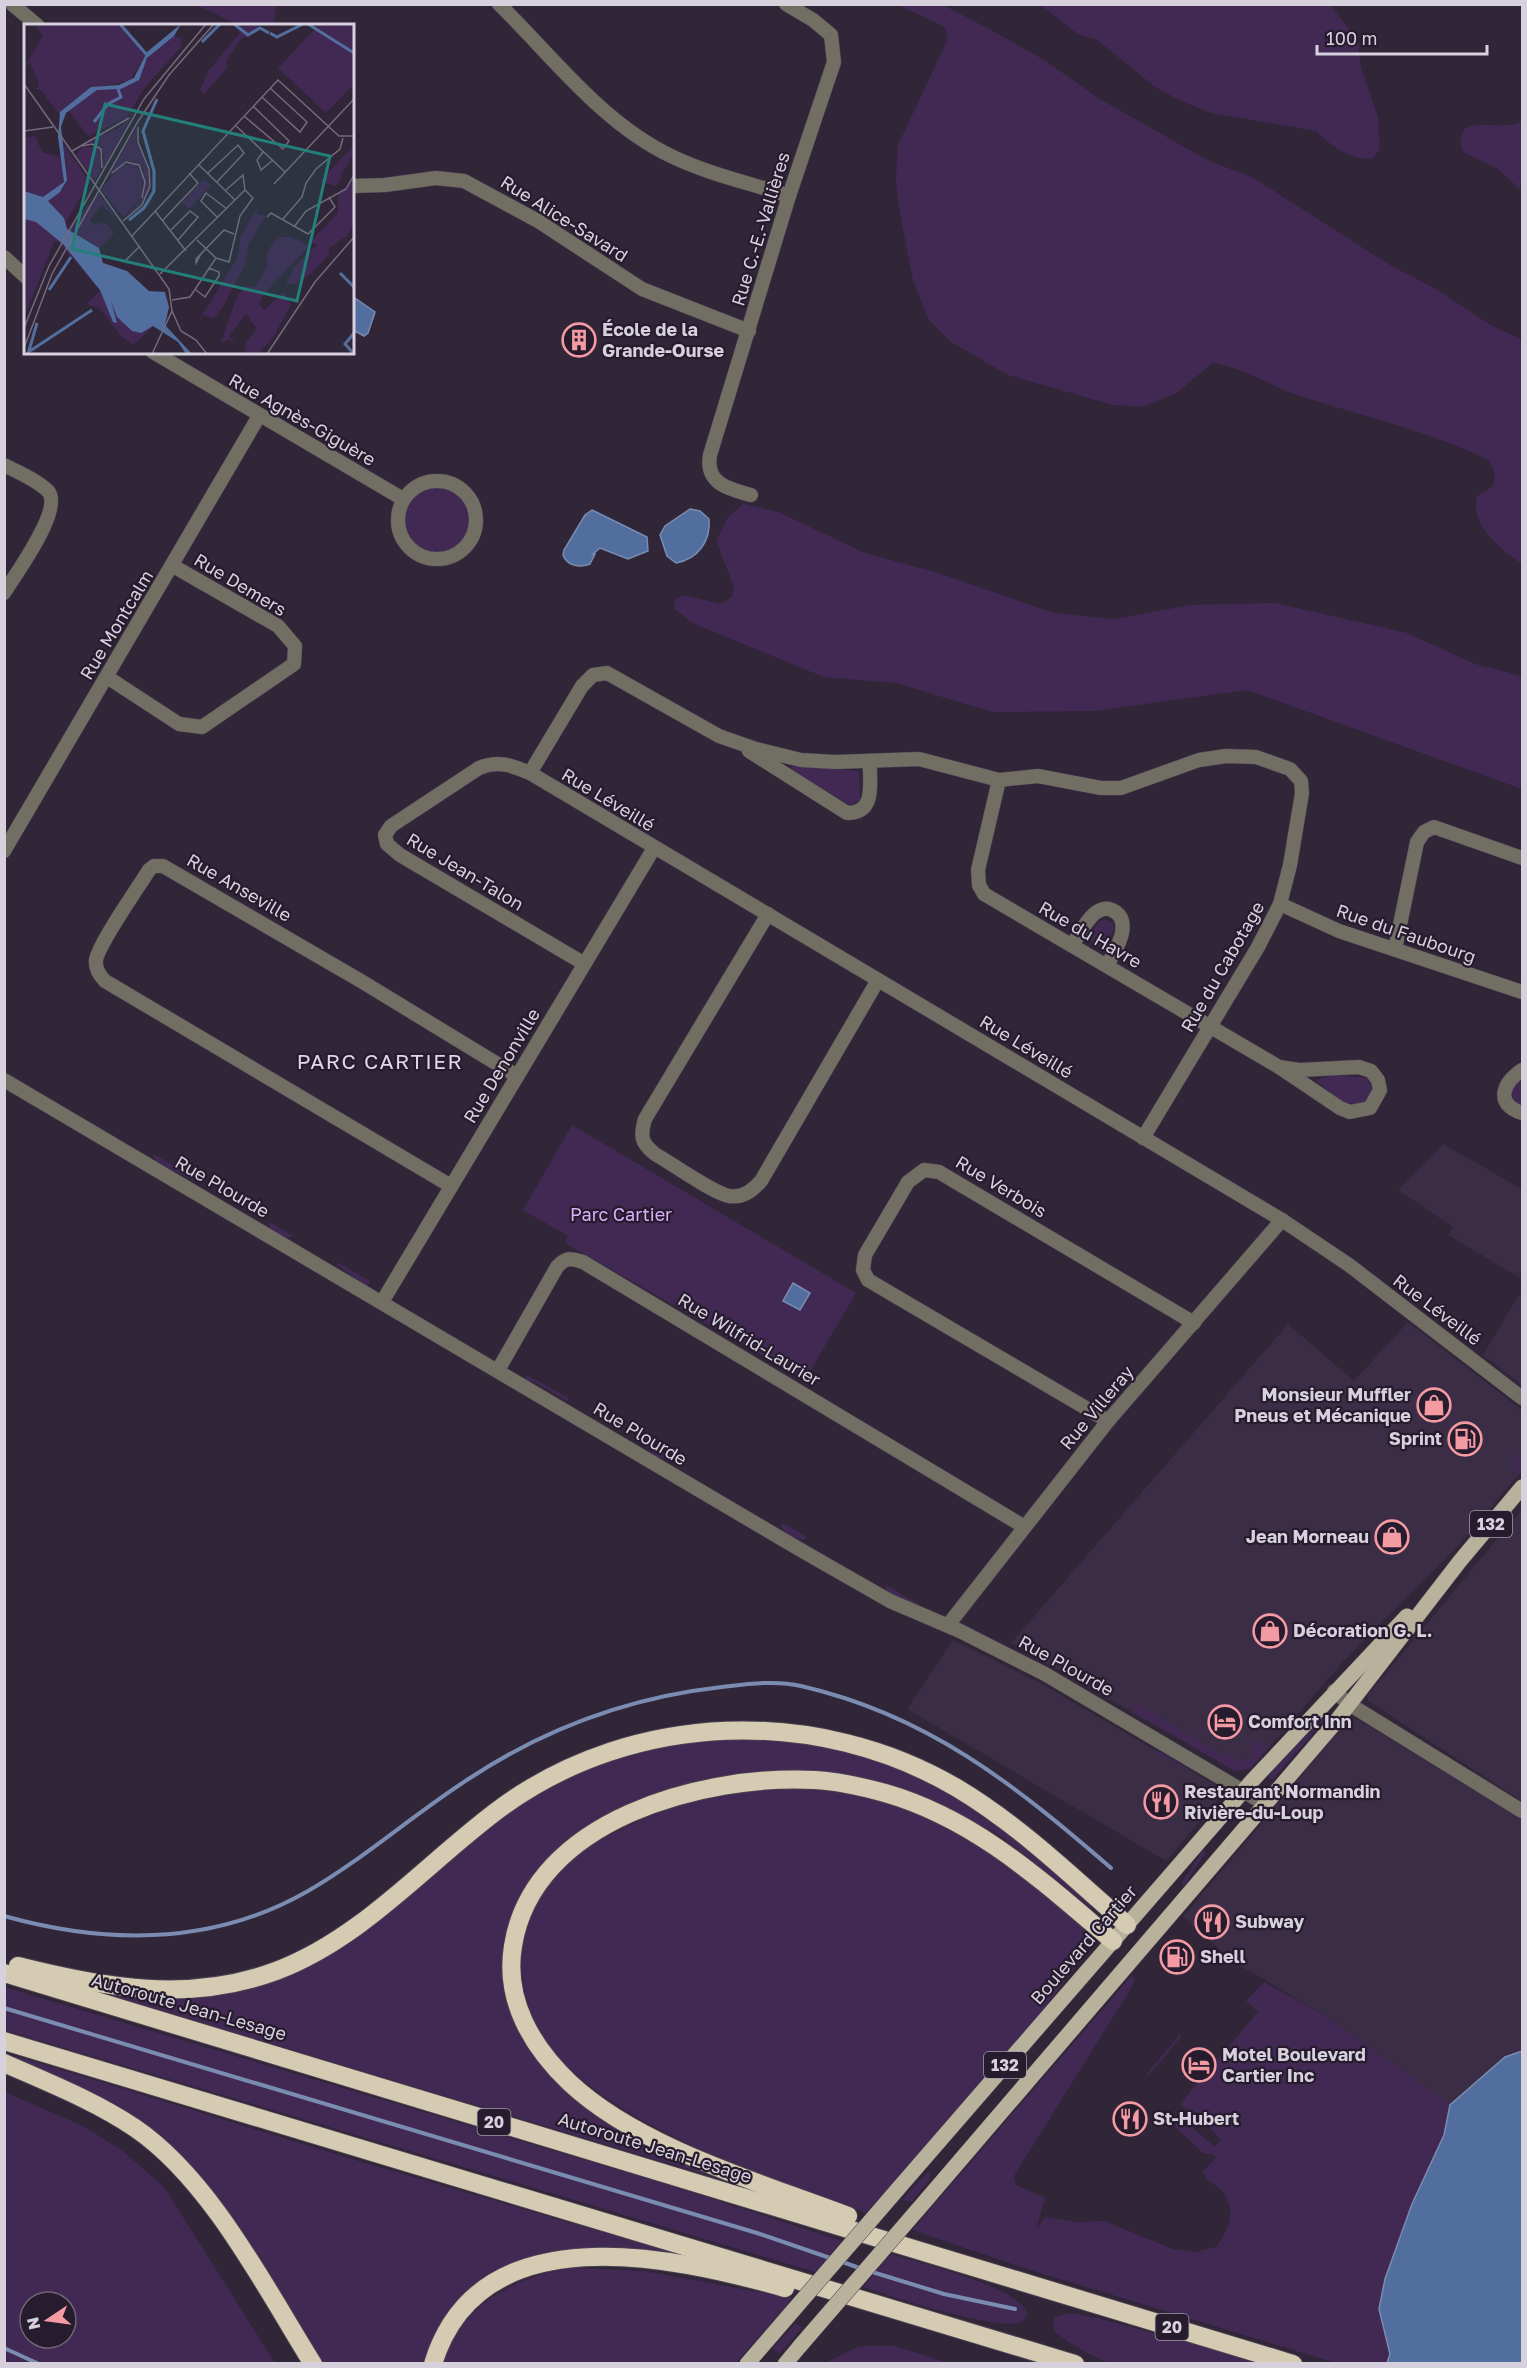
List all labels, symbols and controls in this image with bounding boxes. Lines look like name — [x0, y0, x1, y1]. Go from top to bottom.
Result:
scale bar — [1317, 18, 1486, 56]
inset map — [24, 24, 354, 354]
text: 100 m — [1326, 27, 1377, 49]
street label: Rue C.-E.-Vallières — [726, 149, 794, 308]
street label: Rue Alice-Savard — [497, 170, 632, 266]
place label: École de la Grande-Ourse — [602, 318, 725, 361]
building icon: École de la Grande-Ourse — [561, 322, 597, 358]
street label: Rue Agnès-Giguère — [225, 368, 380, 470]
street label: Rue Demers — [190, 548, 291, 620]
street label: Rue Montcalm — [75, 566, 157, 683]
street label: Rue Léveillé — [558, 763, 659, 836]
street label: Rue Jean-Talon — [403, 828, 528, 915]
street label: Rue Anseville — [183, 848, 296, 926]
street label: Rue du Havre — [1035, 896, 1146, 972]
street label: Rue du Cabotage — [1176, 897, 1268, 1036]
street label: Rue du Faubourg — [1334, 899, 1479, 967]
street label: Rue Denonville — [458, 1004, 544, 1127]
street label: Rue Léveillé — [976, 1010, 1077, 1083]
district label: PARC CARTIER — [297, 1048, 463, 1074]
street label: Rue Plourde — [171, 1150, 274, 1222]
street label: Rue Verbois — [952, 1150, 1051, 1222]
park label: Parc Cartier — [570, 1203, 672, 1225]
street label: Rue Léveillé — [1389, 1269, 1486, 1349]
street label: Rue Wilfrid-Laurier — [674, 1288, 825, 1390]
street label: Rue Villeray — [1055, 1361, 1138, 1454]
place label: Monsieur Muffler Pneus et Mécanique — [1234, 1383, 1411, 1426]
shop icon: Monsieur Muffler Pneus et Mécanique — [1416, 1387, 1452, 1423]
street label: Rue Plourde — [590, 1397, 691, 1470]
fuel station icon: Sprint — [1447, 1421, 1483, 1457]
place label: Sprint — [1389, 1427, 1442, 1449]
road number: 132 — [1470, 1511, 1512, 1537]
shop icon: Jean Morneau — [1374, 1519, 1410, 1555]
place label: Jean Morneau — [1246, 1525, 1369, 1547]
shop icon: Décoration G. L. — [1252, 1613, 1288, 1649]
place label: Décoration G. L. — [1293, 1619, 1433, 1641]
street label: Rue Plourde — [1015, 1630, 1118, 1700]
hotel icon: Comfort Inn — [1207, 1704, 1243, 1740]
place label: Comfort Inn — [1248, 1710, 1352, 1732]
place label: Restaurant Normandin Rivière-du-Loup — [1184, 1780, 1381, 1823]
restaurant icon: Restaurant Normandin Rivière-du-Loup — [1143, 1784, 1179, 1820]
street label: Boulevard Cartier — [1025, 1880, 1141, 2008]
restaurant icon: Subway — [1194, 1904, 1230, 1940]
place label: Subway — [1235, 1910, 1304, 1932]
fuel station icon: Shell — [1159, 1939, 1195, 1975]
place label: Shell — [1200, 1945, 1246, 1967]
street label: Autoroute Jean-Lesage — [89, 1968, 289, 2044]
place label: Motel Boulevard Cartier Inc — [1222, 2043, 1366, 2086]
hotel icon: Motel Boulevard Cartier Inc — [1181, 2047, 1217, 2083]
road number: 132 — [984, 2052, 1026, 2078]
restaurant icon: St-Hubert — [1112, 2101, 1148, 2137]
street label: Autoroute Jean-Lesage — [556, 2107, 755, 2187]
place label: St-Hubert — [1153, 2107, 1239, 2129]
road number: 20 — [478, 2109, 510, 2135]
north arrow — [18, 2290, 78, 2350]
road number: 20 — [1156, 2314, 1188, 2340]
text: N — [22, 2315, 44, 2332]

